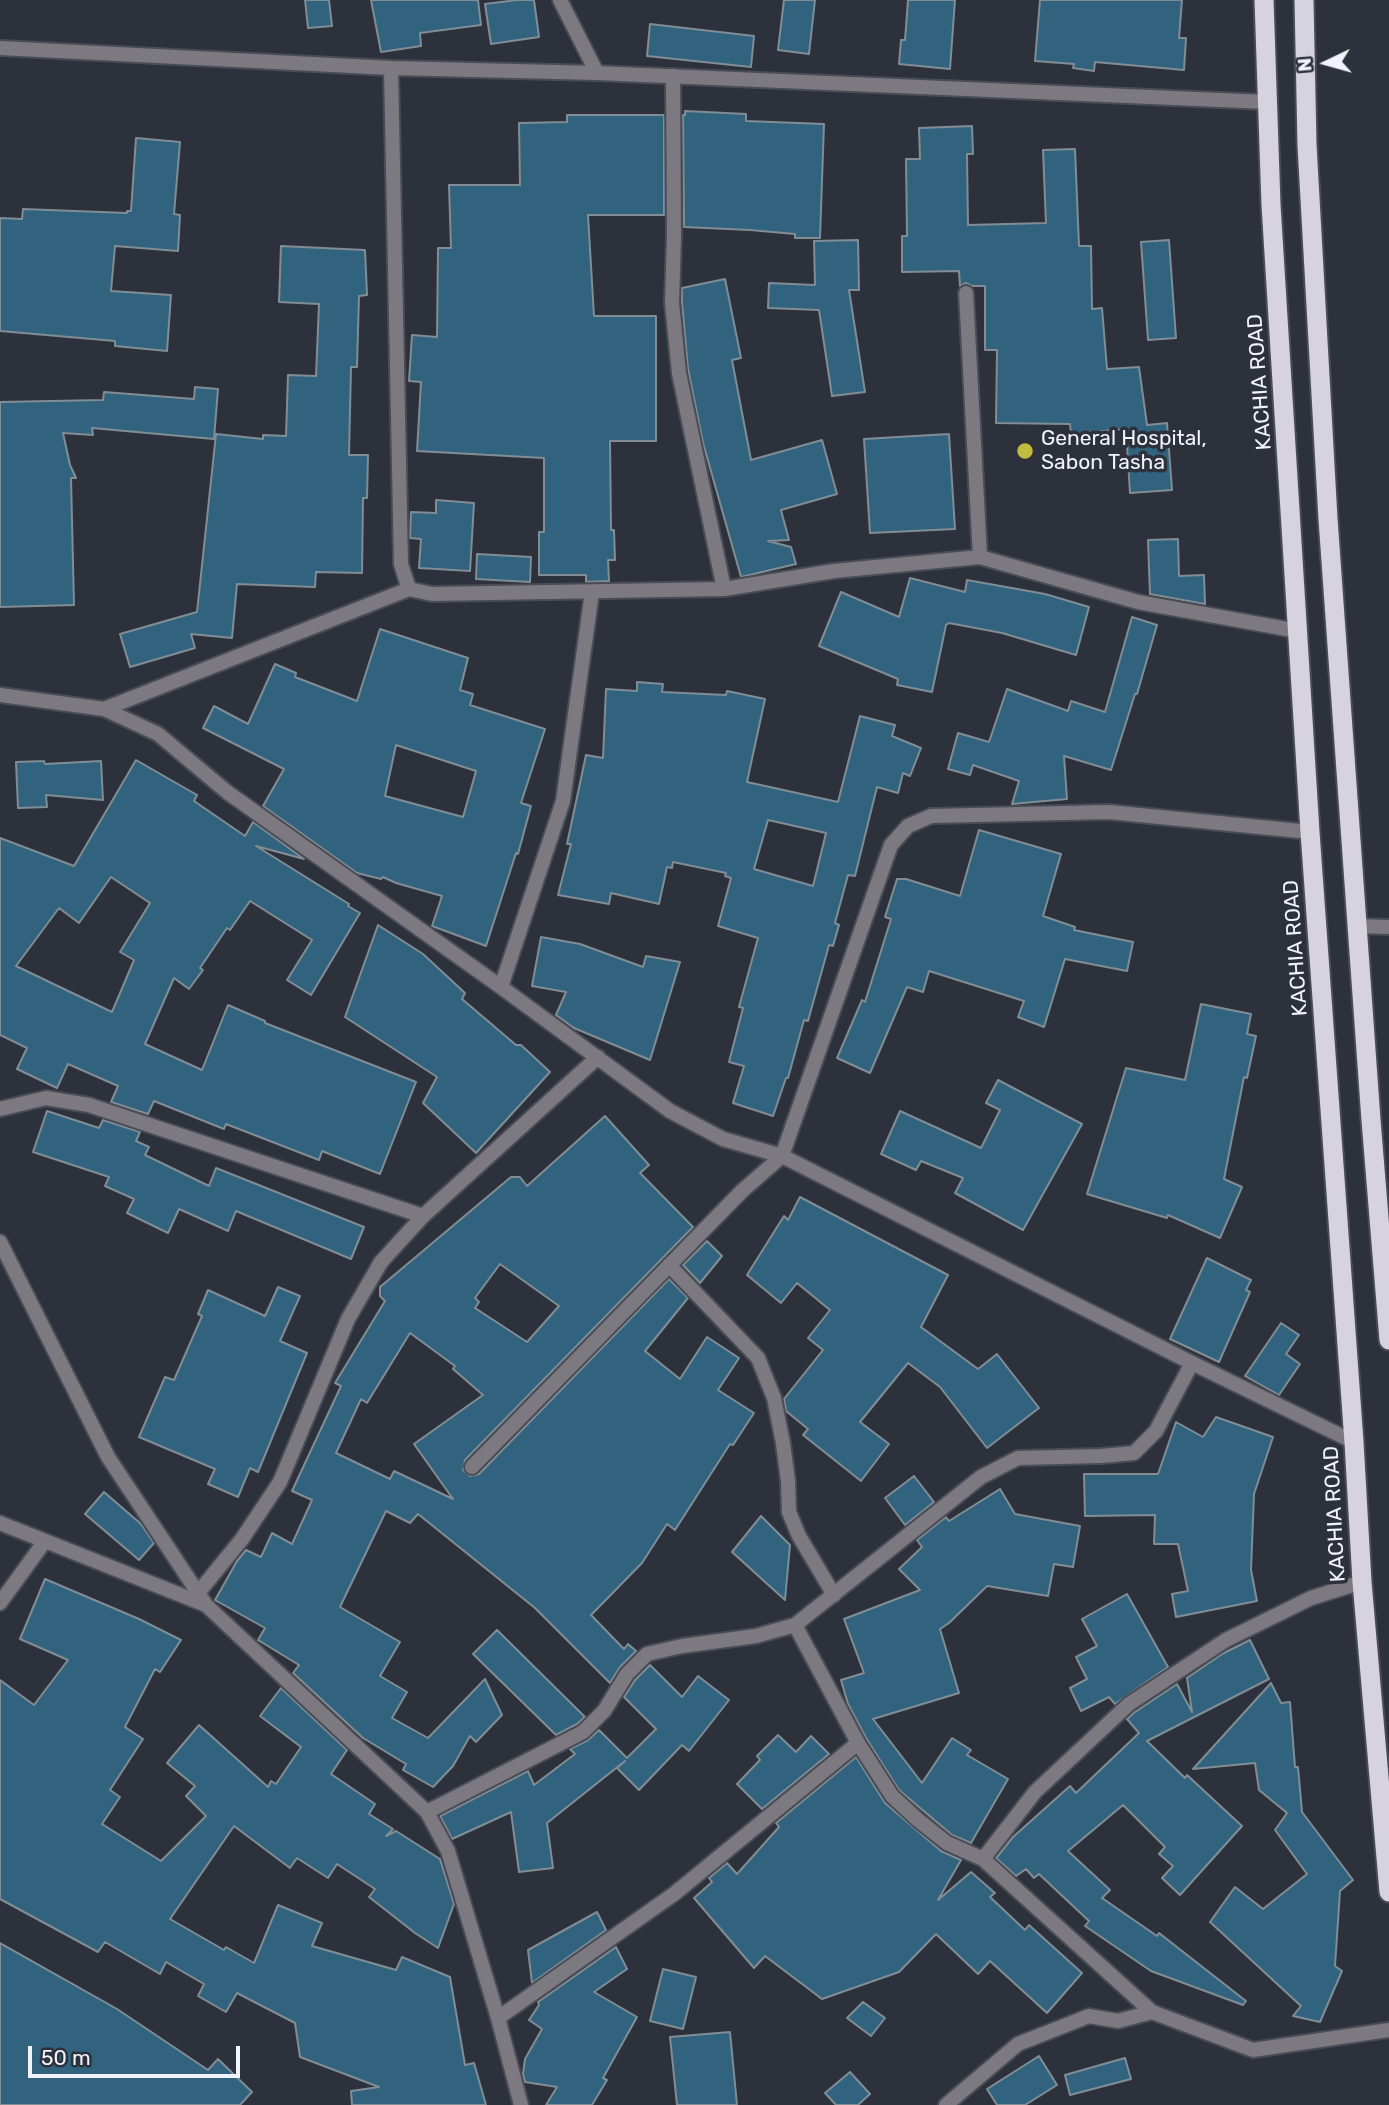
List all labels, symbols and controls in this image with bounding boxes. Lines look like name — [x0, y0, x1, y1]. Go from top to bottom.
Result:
north arrow — [1291, 28, 1361, 98]
text: N — [1293, 57, 1317, 73]
street label: KACHIA ROAD — [1243, 313, 1277, 451]
place label: General Hospital, Sabon Tasha — [1041, 426, 1207, 476]
marker: General Hospital, Sabon Tasha — [1015, 441, 1035, 461]
street label: KACHIA ROAD — [1279, 879, 1313, 1017]
street label: KACHIA ROAD — [1319, 1445, 1351, 1583]
scale bar — [32, 2032, 243, 2076]
text: 50 m — [41, 2045, 91, 2070]

